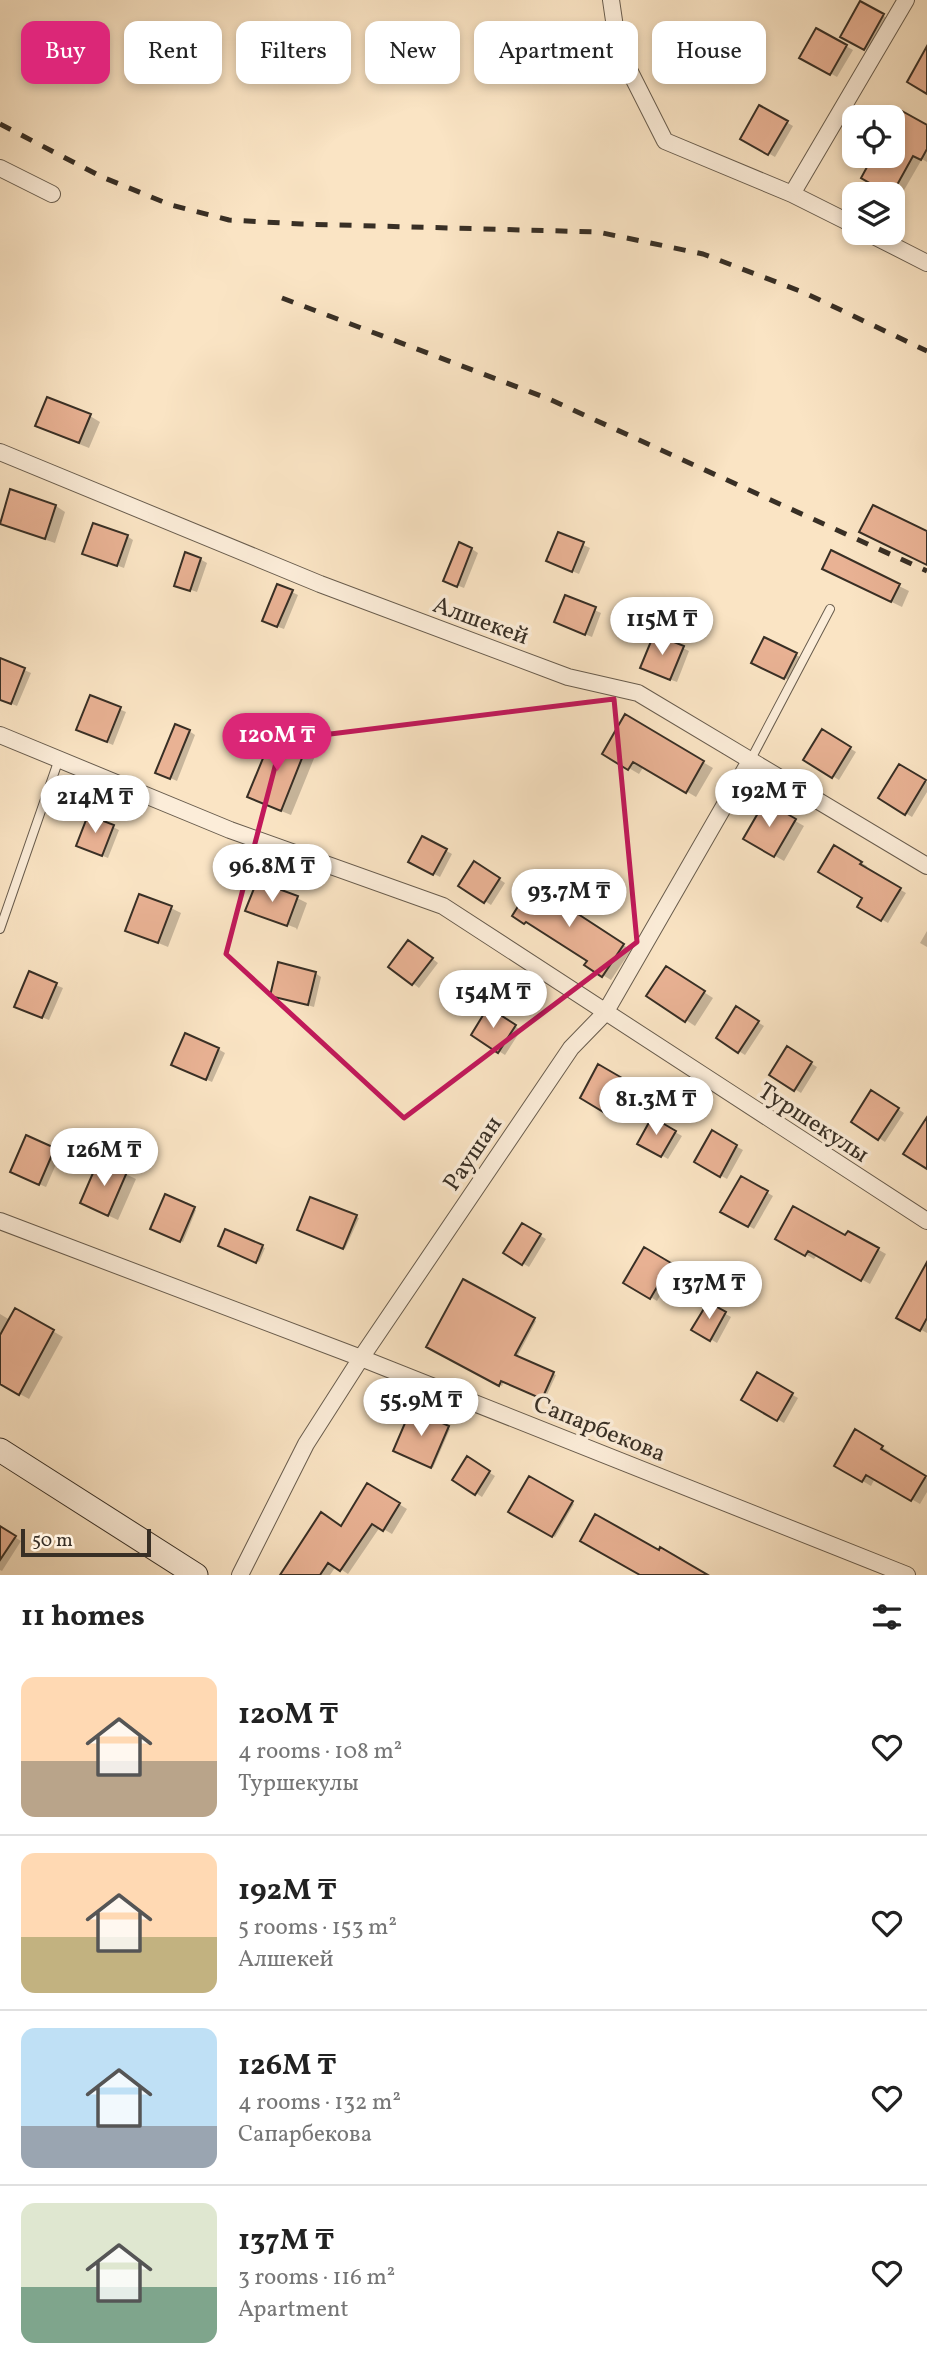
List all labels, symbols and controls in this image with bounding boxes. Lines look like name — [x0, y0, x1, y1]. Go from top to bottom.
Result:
chip: Buy — [21, 21, 110, 84]
chip: Rent — [124, 21, 222, 84]
chip: Filters — [236, 21, 351, 84]
chip: New — [365, 21, 460, 84]
chip: Apartment — [474, 21, 638, 84]
chip: House — [652, 21, 766, 84]
map controls — [842, 105, 905, 245]
button: locate — [842, 105, 905, 168]
button: layers — [842, 182, 905, 245]
street label: Алшекей — [428, 589, 533, 655]
pin: 115M ₸ — [605, 598, 719, 657]
text: 115M ₸ — [626, 604, 698, 636]
pin: 120M ₸ — [220, 714, 334, 773]
text: 120M ₸ — [238, 720, 316, 752]
pin: 192M ₸ — [712, 770, 826, 829]
pin: 214M ₸ — [38, 776, 152, 835]
text: 192M ₸ — [731, 776, 807, 808]
text: 214M ₸ — [56, 782, 134, 814]
pin: 96.8M ₸ — [207, 844, 337, 904]
text: 96.8M ₸ — [229, 851, 315, 883]
pin: 93.7M ₸ — [504, 870, 634, 929]
text: 93.7M ₸ — [528, 876, 610, 908]
pin: 154M ₸ — [436, 970, 550, 1030]
text: 154M ₸ — [455, 977, 531, 1009]
street label: Туршекулы — [751, 1075, 875, 1172]
pin: 81.3M ₸ — [591, 1078, 721, 1137]
text: 81.3M ₸ — [615, 1084, 697, 1116]
street label: Раушан — [436, 1110, 511, 1199]
pin: 126M ₸ — [47, 1128, 161, 1188]
text: 126M ₸ — [66, 1135, 142, 1167]
pin: 137M ₸ — [652, 1262, 766, 1321]
text: 137M ₸ — [672, 1268, 746, 1300]
pin: 55.9M ₸ — [356, 1378, 486, 1438]
text: 55.9M ₸ — [379, 1385, 463, 1417]
street label: Сапарбекова — [528, 1388, 671, 1472]
scale bar — [21, 1526, 150, 1558]
text: 50 m — [32, 1528, 73, 1554]
text: 11 homes — [21, 1596, 145, 1638]
icon: filters — [868, 1598, 906, 1636]
text: 120M ₸ — [238, 1694, 339, 1736]
icon: home — [77, 1705, 161, 1789]
icon: heart — [868, 1728, 906, 1766]
text: 4 rooms · 108 m² — [238, 1736, 402, 1768]
text: Туршекулы — [238, 1768, 359, 1800]
text: 192M ₸ — [238, 1870, 337, 1912]
icon: home — [77, 1881, 161, 1965]
icon: heart — [868, 1904, 906, 1942]
text: 5 rooms · 153 m² — [238, 1912, 397, 1944]
text: Алшекей — [238, 1944, 334, 1976]
text: 126M ₸ — [238, 2045, 337, 2087]
icon: home — [77, 2056, 161, 2140]
icon: heart — [868, 2079, 906, 2117]
text: 4 rooms · 132 m² — [238, 2087, 401, 2119]
text: Сапарбекова — [238, 2119, 372, 2151]
text: 137M ₸ — [238, 2220, 334, 2262]
icon: home — [77, 2231, 161, 2315]
icon: heart — [868, 2254, 906, 2292]
text: 3 rooms · 116 m² — [238, 2262, 395, 2294]
text: Apartment — [238, 2294, 349, 2326]

